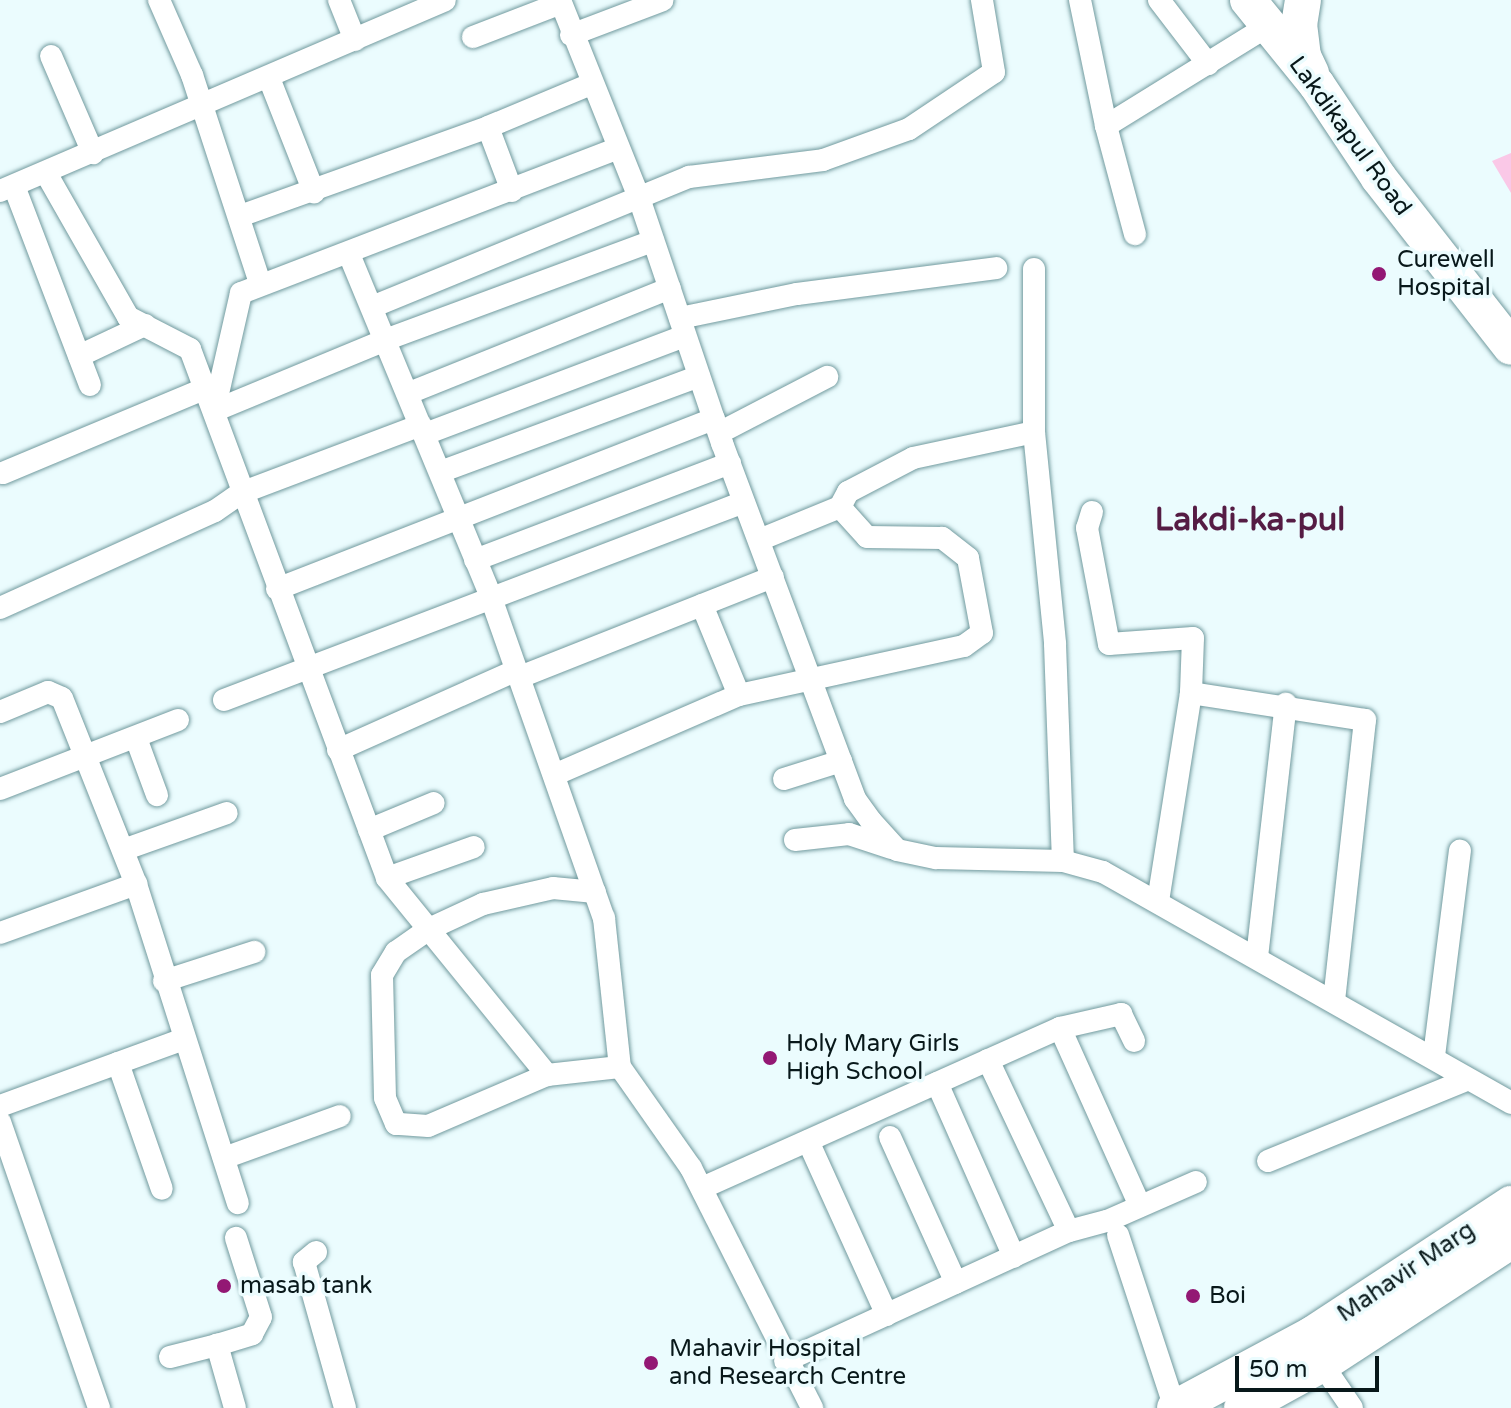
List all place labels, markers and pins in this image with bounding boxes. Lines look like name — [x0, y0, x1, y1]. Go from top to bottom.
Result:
place label: Curewell Hospital — [1397, 246, 1495, 302]
marker: Curewell Hospital — [1368, 263, 1390, 285]
place label: Holy Mary Girls High School — [786, 1030, 959, 1086]
marker: Holy Mary Girls High School — [761, 1049, 779, 1067]
place label: masab tank — [240, 1272, 372, 1300]
marker: masab tank — [215, 1277, 233, 1295]
place label: Boi — [1209, 1282, 1246, 1310]
marker: Boi — [1184, 1287, 1202, 1305]
place label: Mahavir Hospital and Research Centre — [669, 1335, 906, 1391]
marker: Mahavir Hospital and Research Centre — [640, 1352, 662, 1374]

